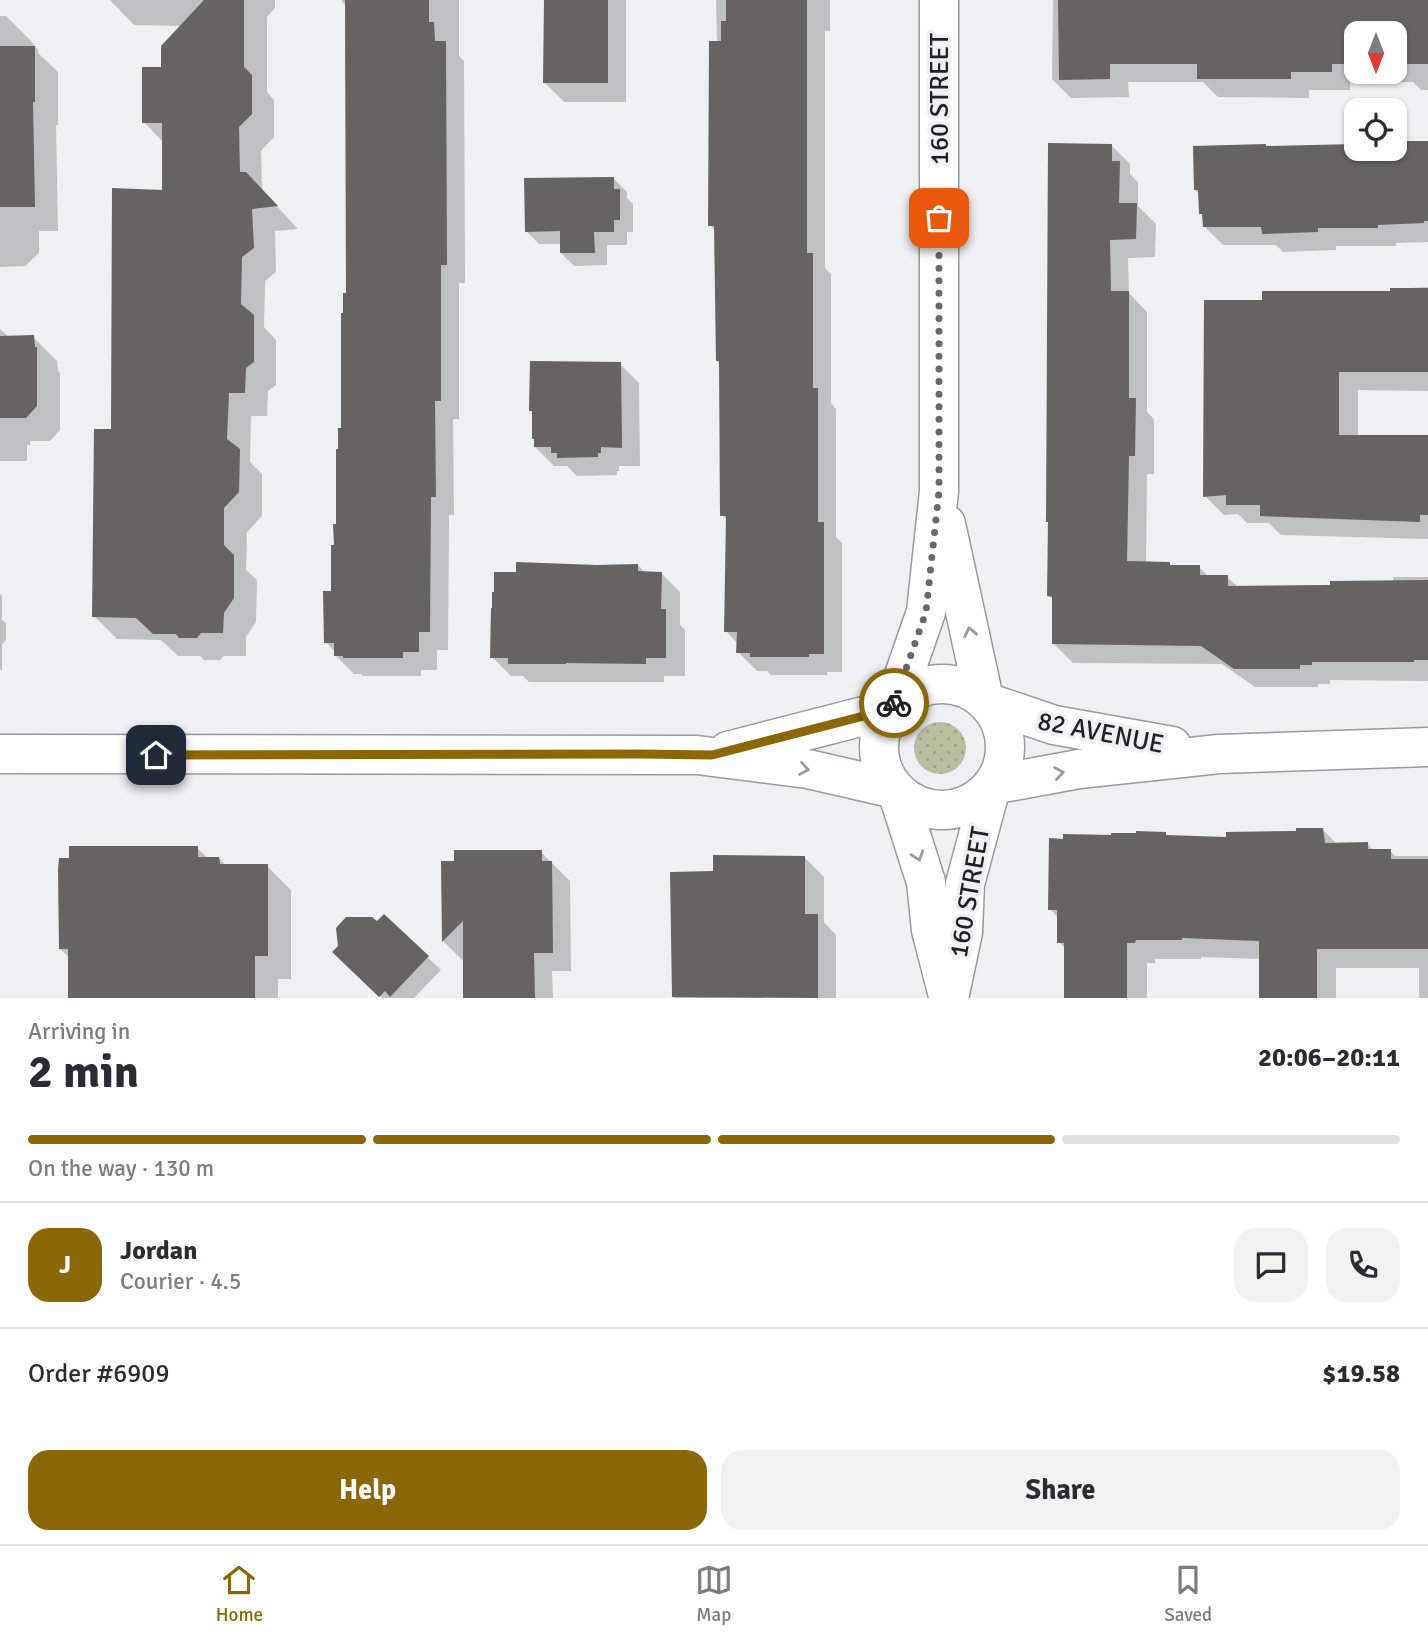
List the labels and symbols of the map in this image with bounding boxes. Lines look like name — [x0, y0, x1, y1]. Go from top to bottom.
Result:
north arrow — [1344, 21, 1407, 84]
street label: 160 STREET — [924, 33, 956, 165]
pin — [909, 188, 969, 248]
one-way arrow — [963, 626, 978, 638]
courier — [859, 668, 929, 738]
street label: 82 AVENUE — [1035, 705, 1167, 761]
pin — [126, 725, 186, 785]
one-way arrow — [798, 760, 810, 775]
one-way arrow — [1053, 766, 1065, 781]
street label: 160 STREET — [943, 824, 997, 960]
one-way arrow — [910, 849, 924, 862]

